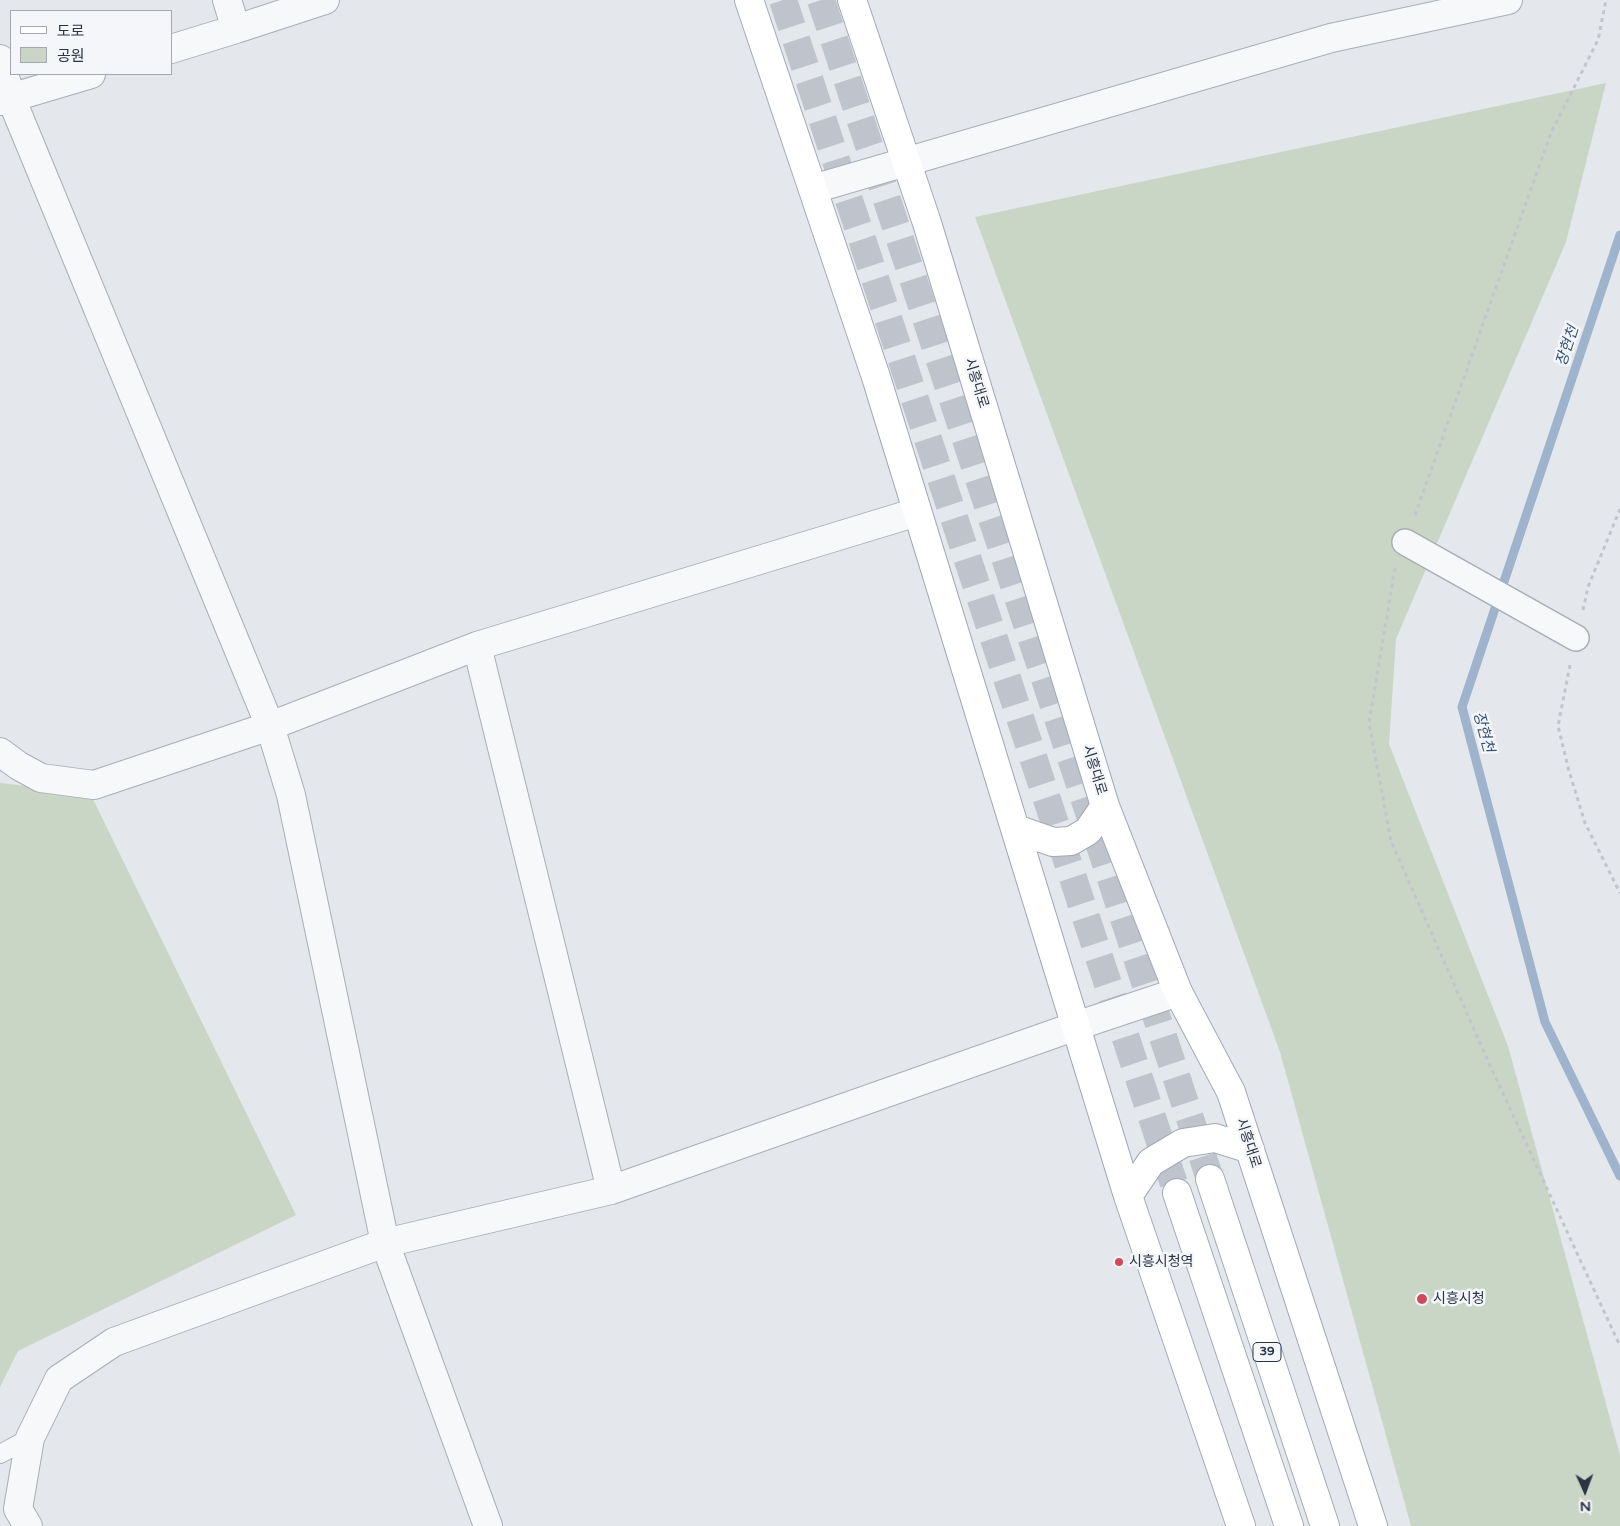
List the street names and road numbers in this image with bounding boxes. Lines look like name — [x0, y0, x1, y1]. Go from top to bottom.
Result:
street label: 시흥대로 — [960, 356, 992, 410]
street label: 시흥대로 — [1078, 743, 1110, 797]
street label: 시흥대로 — [1232, 1116, 1264, 1170]
road number: 39 — [1253, 1342, 1281, 1361]

